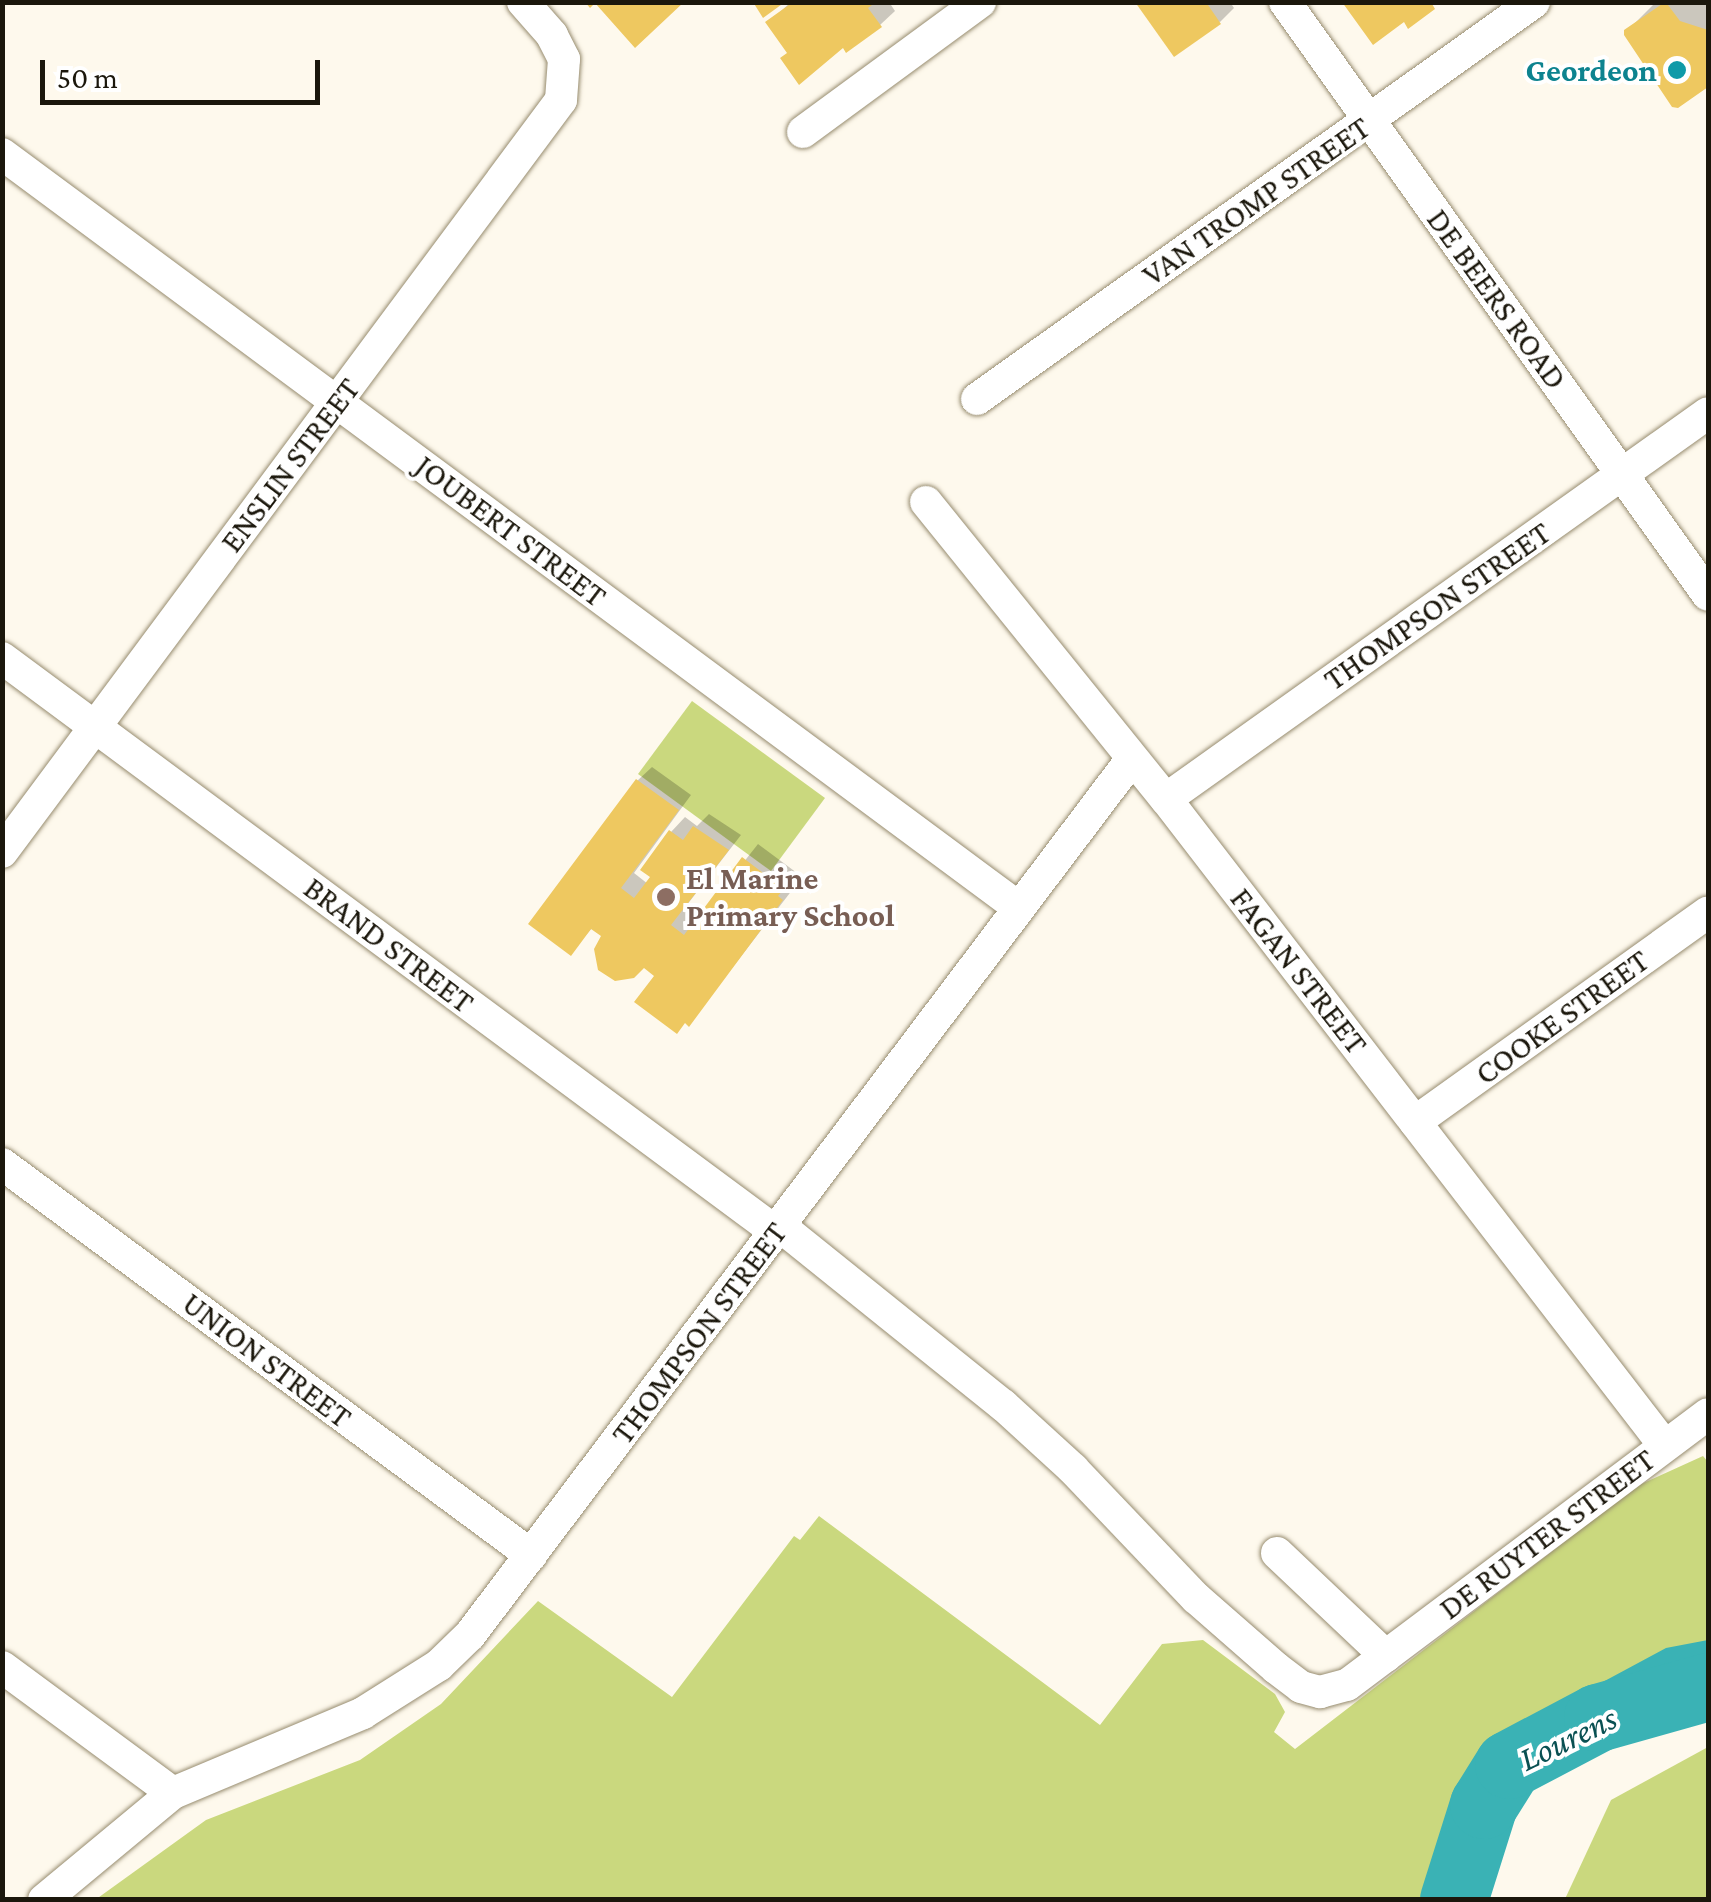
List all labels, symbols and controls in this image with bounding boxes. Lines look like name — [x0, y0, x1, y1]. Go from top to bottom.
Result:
scale bar — [45, 40, 325, 102]
place label: Geordeon — [1525, 51, 1657, 89]
marker: Geordeon — [1666, 59, 1688, 81]
text: 50 m — [57, 61, 118, 94]
street label: VAN TROMP STREET — [1135, 108, 1377, 294]
street label: DE BEERS ROAD — [1419, 201, 1575, 397]
street label: ENSLIN STREET — [212, 370, 368, 560]
street label: JOUBERT STREET — [408, 447, 614, 615]
street label: THOMPSON STREET — [1316, 513, 1558, 699]
place label: El Marine Primary School — [686, 860, 894, 935]
street label: BRAND STREET — [296, 869, 482, 1021]
street label: FAGAN STREET — [1222, 880, 1376, 1062]
marker: El Marine Primary School — [655, 886, 677, 908]
street label: COOKE STREET — [1468, 941, 1656, 1093]
street label: THOMPSON STREET — [603, 1214, 795, 1452]
street label: UNION STREET — [175, 1284, 359, 1436]
street label: DE RUYTER STREET — [1432, 1440, 1662, 1628]
water label: Lourens — [1512, 1697, 1624, 1781]

